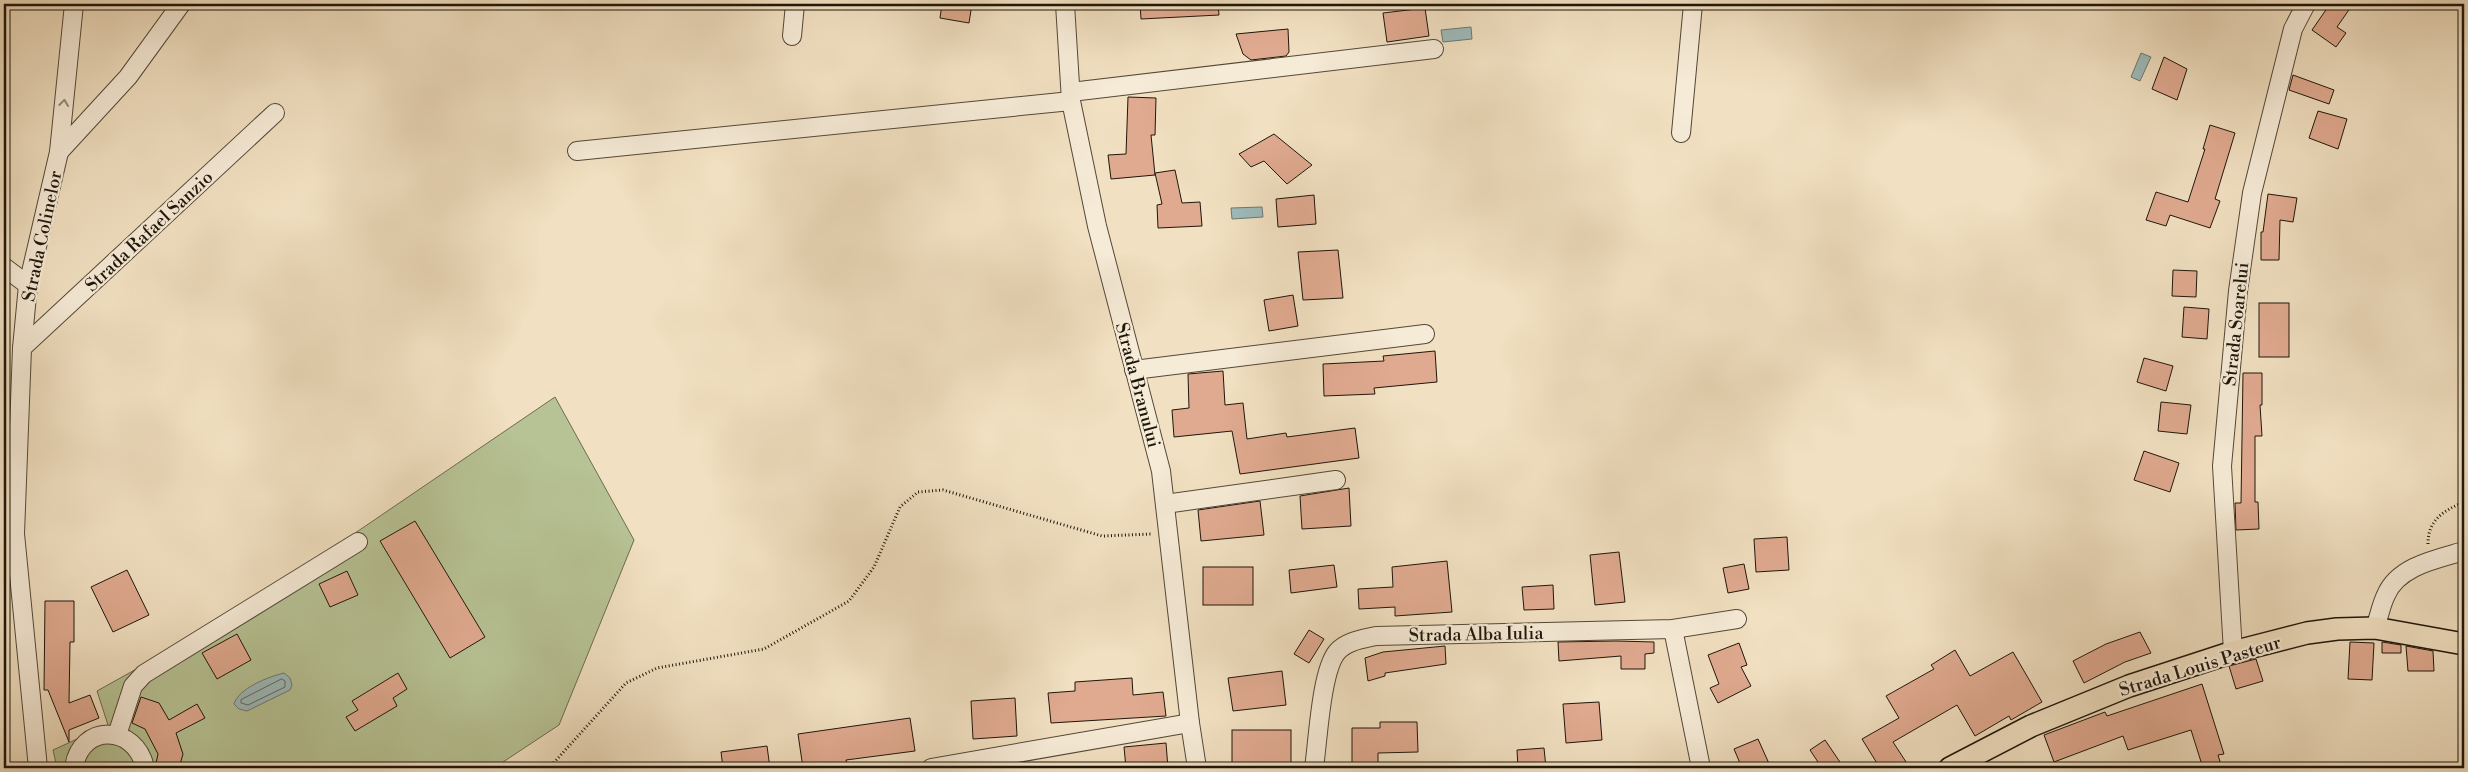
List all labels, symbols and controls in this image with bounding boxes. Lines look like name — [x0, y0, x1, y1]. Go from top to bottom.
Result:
one-way arrow — [58, 99, 69, 107]
street label: Strada Rafael Sanzio — [80, 166, 218, 297]
street label: Strada Colinelor — [17, 168, 68, 304]
street label: Strada Soarelui — [2219, 261, 2254, 387]
street label: Strada Branului — [1110, 320, 1165, 450]
street label: Strada Alba Iulia — [1408, 622, 1544, 647]
street label: Strada Louis Pasteur — [2116, 631, 2284, 702]

